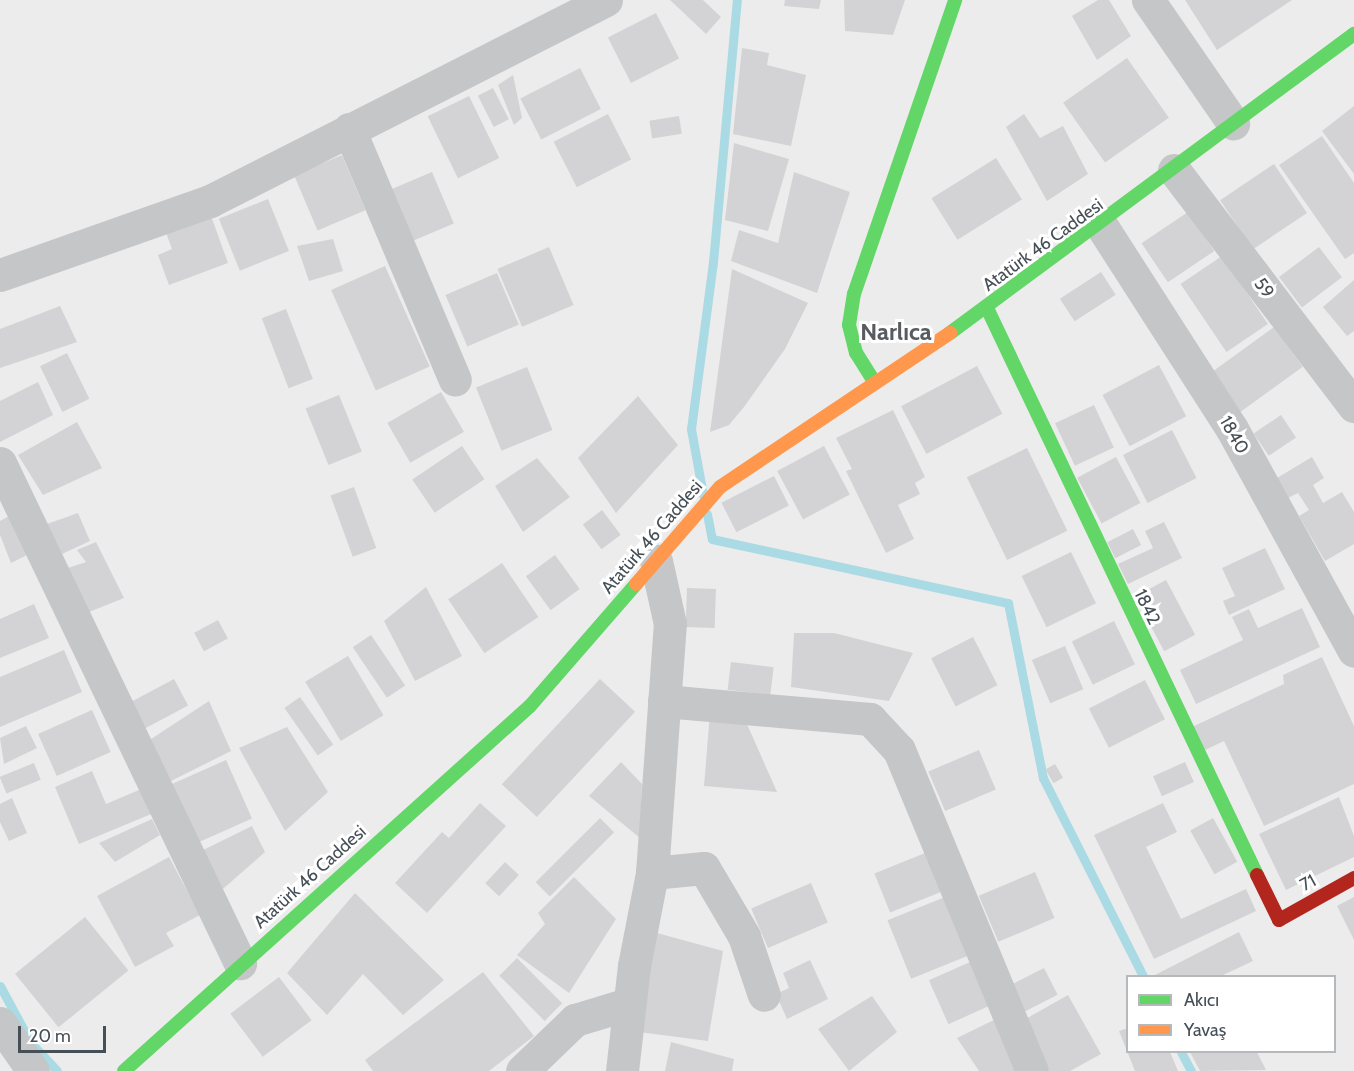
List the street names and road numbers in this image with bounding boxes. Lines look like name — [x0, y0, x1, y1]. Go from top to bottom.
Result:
street label: Atatürk 46 Caddesi — [979, 194, 1107, 296]
street label: 59 — [1249, 274, 1279, 302]
street label: 1840 — [1215, 412, 1253, 458]
street label: Atatürk 46 Caddesi — [597, 476, 707, 598]
street label: 1842 — [1129, 586, 1165, 628]
street label: Atatürk 46 Caddesi — [250, 821, 370, 933]
street label: 71 — [1296, 870, 1320, 896]

